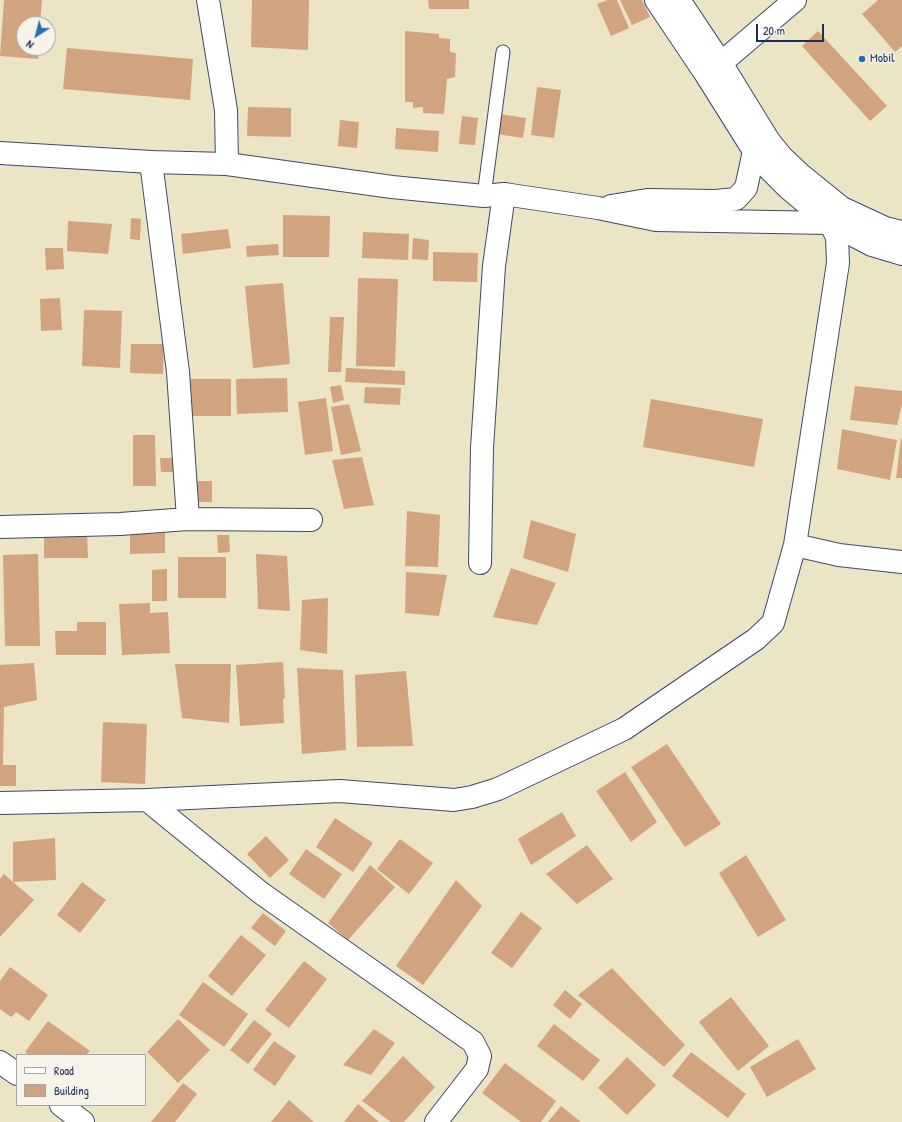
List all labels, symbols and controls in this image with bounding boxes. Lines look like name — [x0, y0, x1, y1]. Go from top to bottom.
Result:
north arrow — [16, 16, 56, 56]
scale bar — [758, 16, 826, 42]
text: 20 m — [763, 22, 785, 39]
text: N — [23, 38, 36, 52]
place label: Mobil — [870, 51, 895, 67]
marker: Mobil — [857, 54, 867, 64]
legend — [16, 1054, 146, 1106]
text: Road — [54, 1062, 74, 1079]
text: Building — [54, 1082, 89, 1099]

